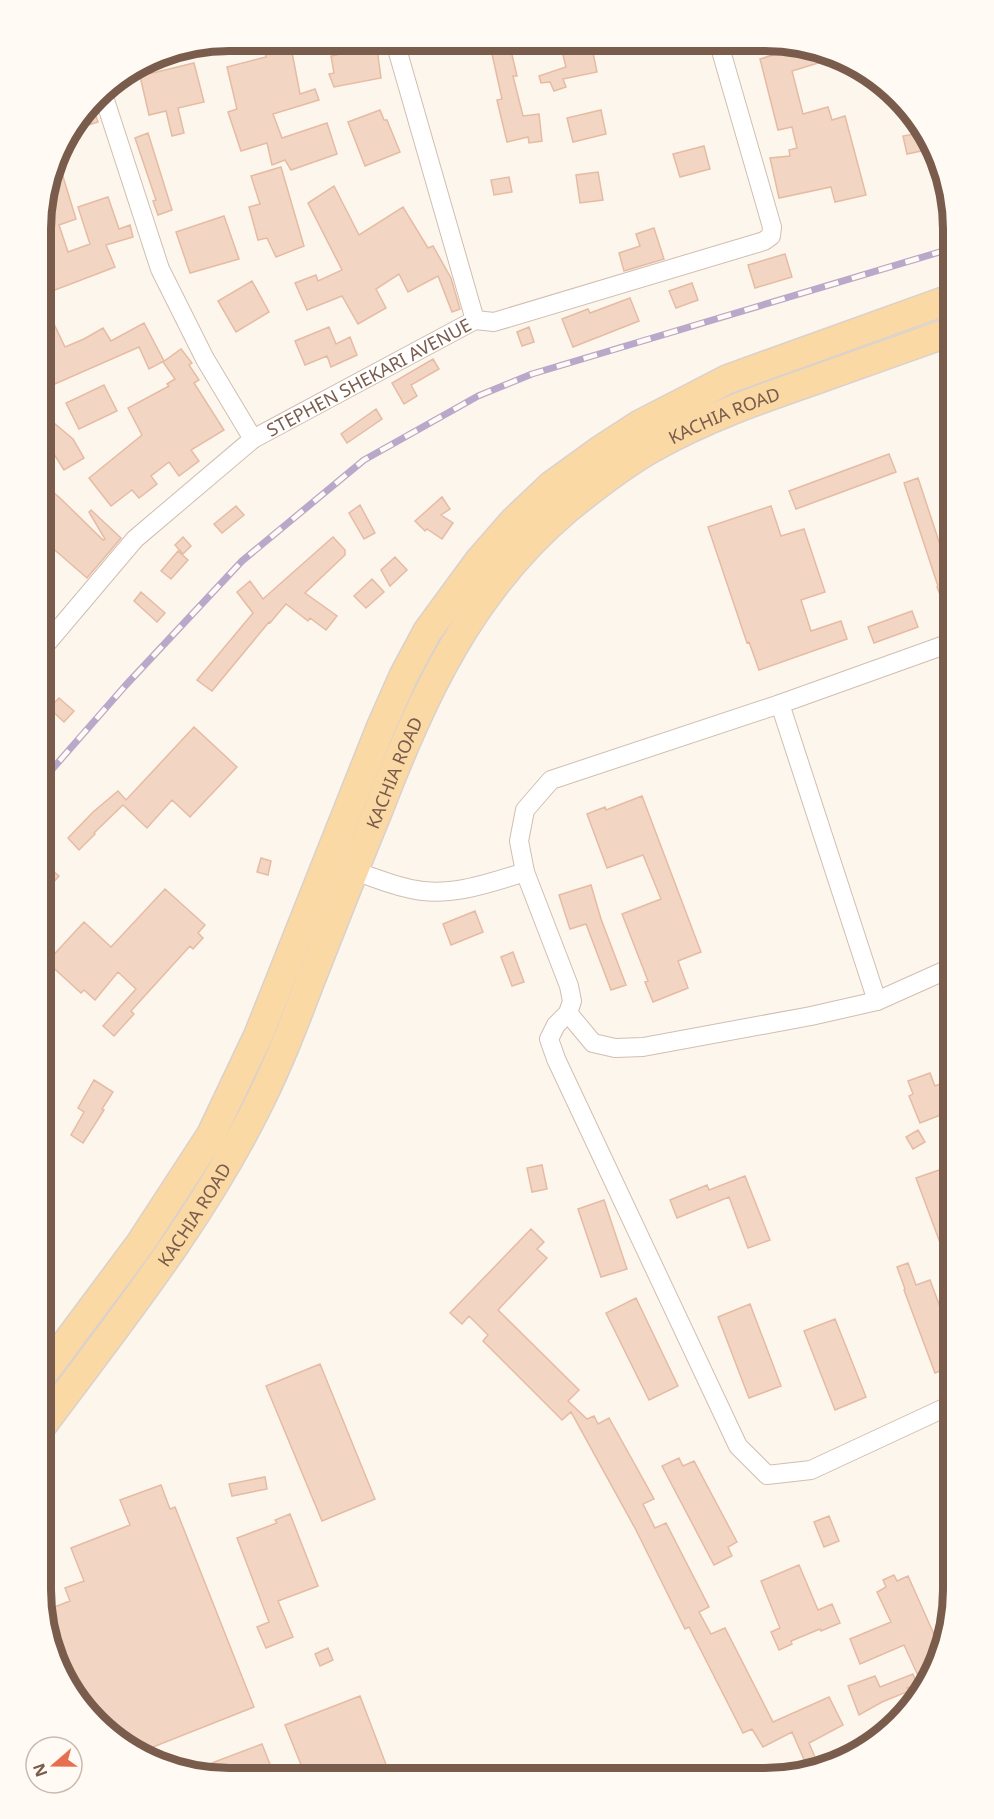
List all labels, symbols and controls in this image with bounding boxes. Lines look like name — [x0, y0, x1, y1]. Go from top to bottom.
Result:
street label: STEPHEN SHEKARI AVENUE — [262, 312, 475, 442]
street label: KACHIA ROAD — [664, 381, 783, 449]
street label: KACHIA ROAD — [360, 713, 428, 832]
street label: KACHIA ROAD — [152, 1158, 236, 1271]
north arrow — [24, 1735, 84, 1795]
text: N — [27, 1760, 52, 1780]

